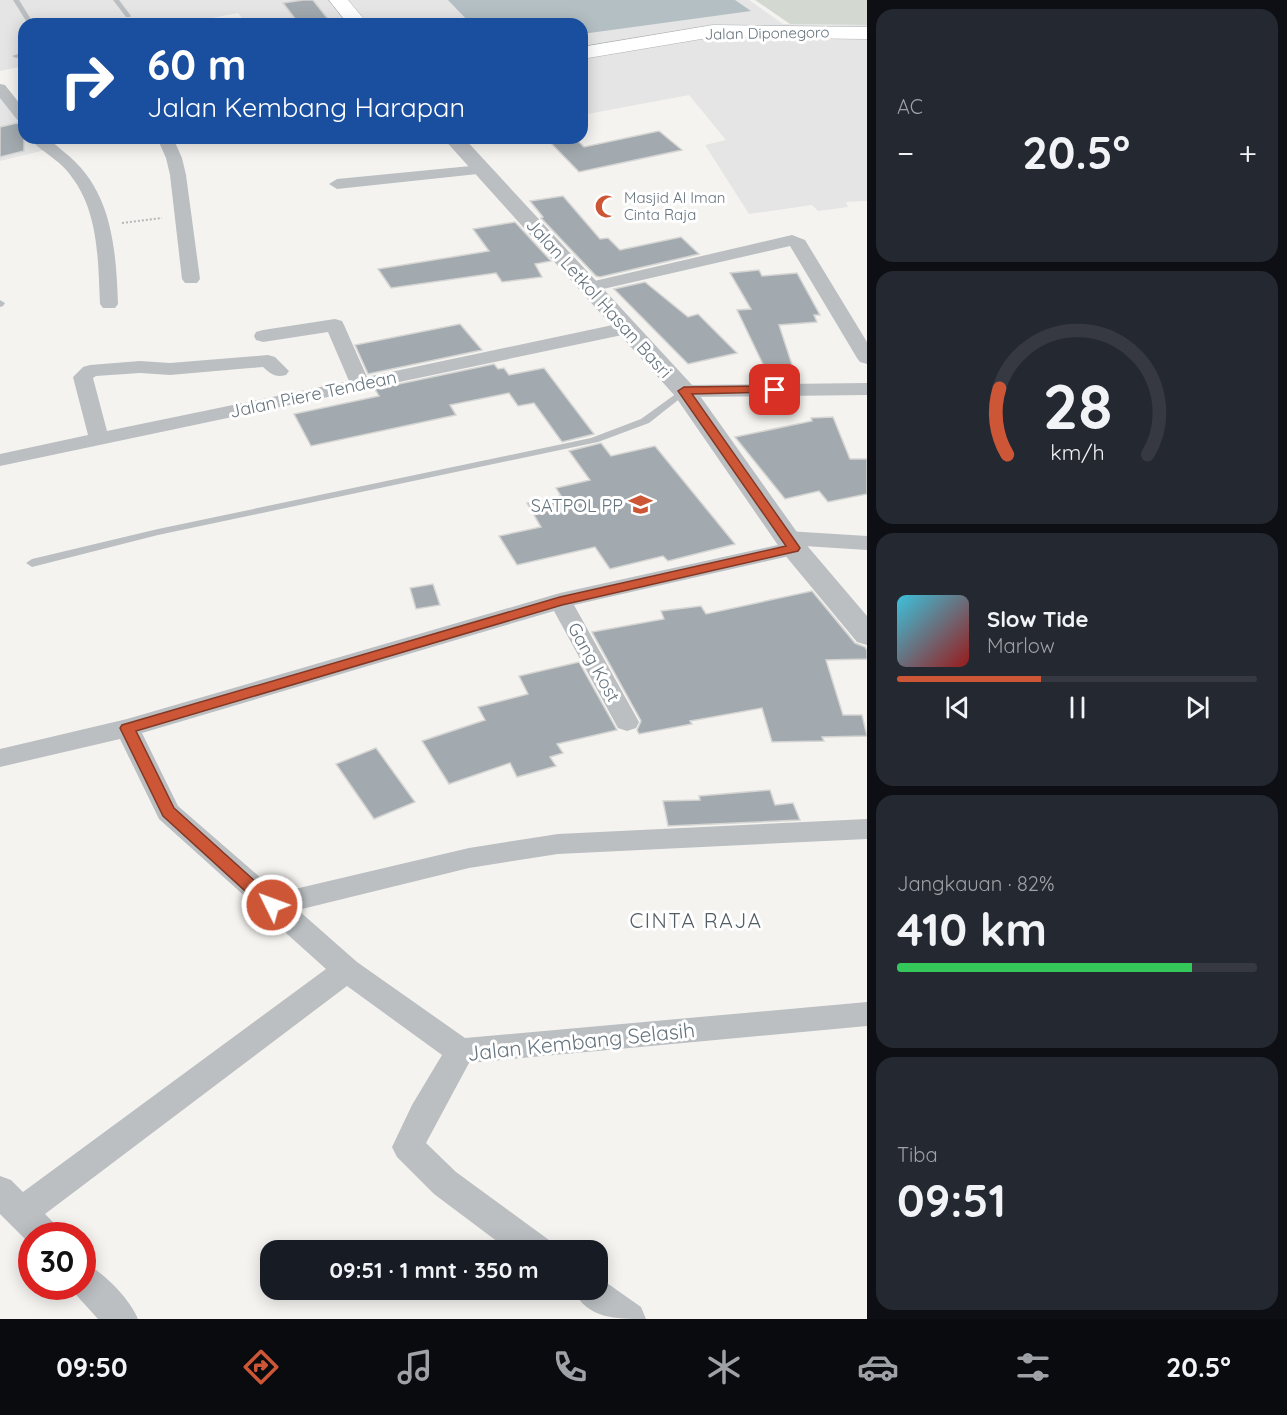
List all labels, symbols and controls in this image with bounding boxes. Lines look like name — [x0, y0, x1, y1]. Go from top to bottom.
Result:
street label: Jalan Diponegoro — [704, 22, 830, 44]
text: 60 m — [147, 38, 247, 91]
icon: right — [48, 42, 126, 120]
text: Jalan Kembang Harapan — [147, 90, 465, 124]
text: AC — [897, 94, 923, 119]
text: 20.5° — [1022, 124, 1130, 180]
text: − — [897, 132, 914, 173]
text: + — [1238, 132, 1257, 173]
place label: Masjid Al Iman Cinta Raja — [624, 188, 725, 224]
mosque icon: Masjid Al Iman Cinta Raja — [593, 193, 619, 219]
street label: Jalan Letkol Hasan Basri — [521, 213, 677, 383]
pin — [749, 364, 800, 415]
street label: Jalan Piere Tendean — [228, 365, 398, 423]
text: 28 — [1042, 367, 1112, 445]
icon: arrive — [758, 373, 791, 406]
text: km/h — [1050, 439, 1104, 465]
school or university icon: SATPOL PP — [628, 492, 654, 518]
place label: SATPOL PP — [531, 494, 623, 517]
text: Slow Tide — [987, 605, 1088, 633]
street label: Gang Kost — [563, 618, 625, 706]
text: Marlow — [987, 633, 1055, 658]
icon: previous — [941, 691, 974, 724]
icon: pause — [1061, 691, 1094, 724]
icon: next — [1181, 691, 1214, 724]
text: Jangkauan · 82% — [897, 871, 1054, 896]
position arrow — [240, 873, 304, 937]
text: 410 km — [897, 901, 1047, 957]
district label: CINTA RAJA — [629, 907, 763, 933]
street label: Jalan Kembang Selasih — [466, 1016, 696, 1066]
text: Tiba — [897, 1142, 938, 1167]
text: 09:51 — [897, 1172, 1006, 1228]
speed limit sign: 30 — [18, 1222, 96, 1300]
text: 09:51 · 1 mnt · 350 m — [329, 1256, 539, 1284]
icon: directions — [240, 1346, 282, 1388]
icon: music — [394, 1346, 436, 1388]
icon: phone — [549, 1346, 591, 1388]
icon: climate — [703, 1346, 745, 1388]
icon: car — [857, 1346, 899, 1388]
icon: filters — [1012, 1346, 1054, 1388]
text: 09:50 — [56, 1350, 128, 1384]
text: 20.5° — [1166, 1350, 1231, 1384]

